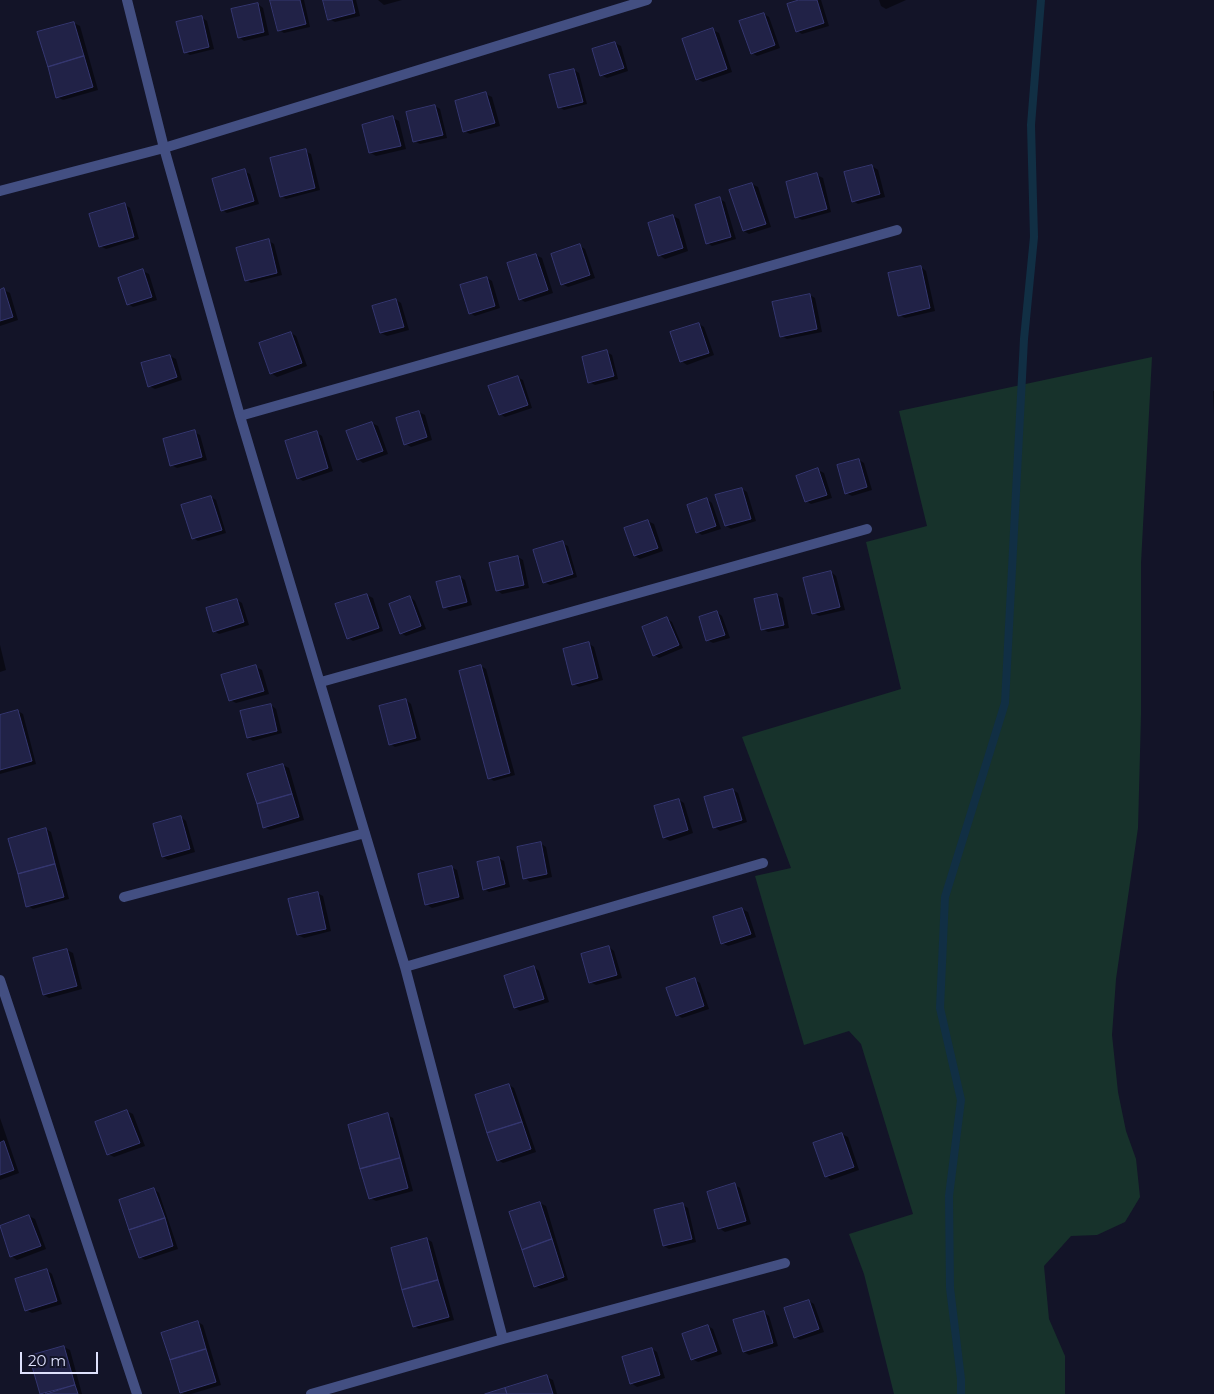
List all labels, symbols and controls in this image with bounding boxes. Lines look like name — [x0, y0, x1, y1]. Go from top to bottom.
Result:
scale bar — [22, 1342, 100, 1374]
text: 20 m — [28, 1351, 66, 1370]

